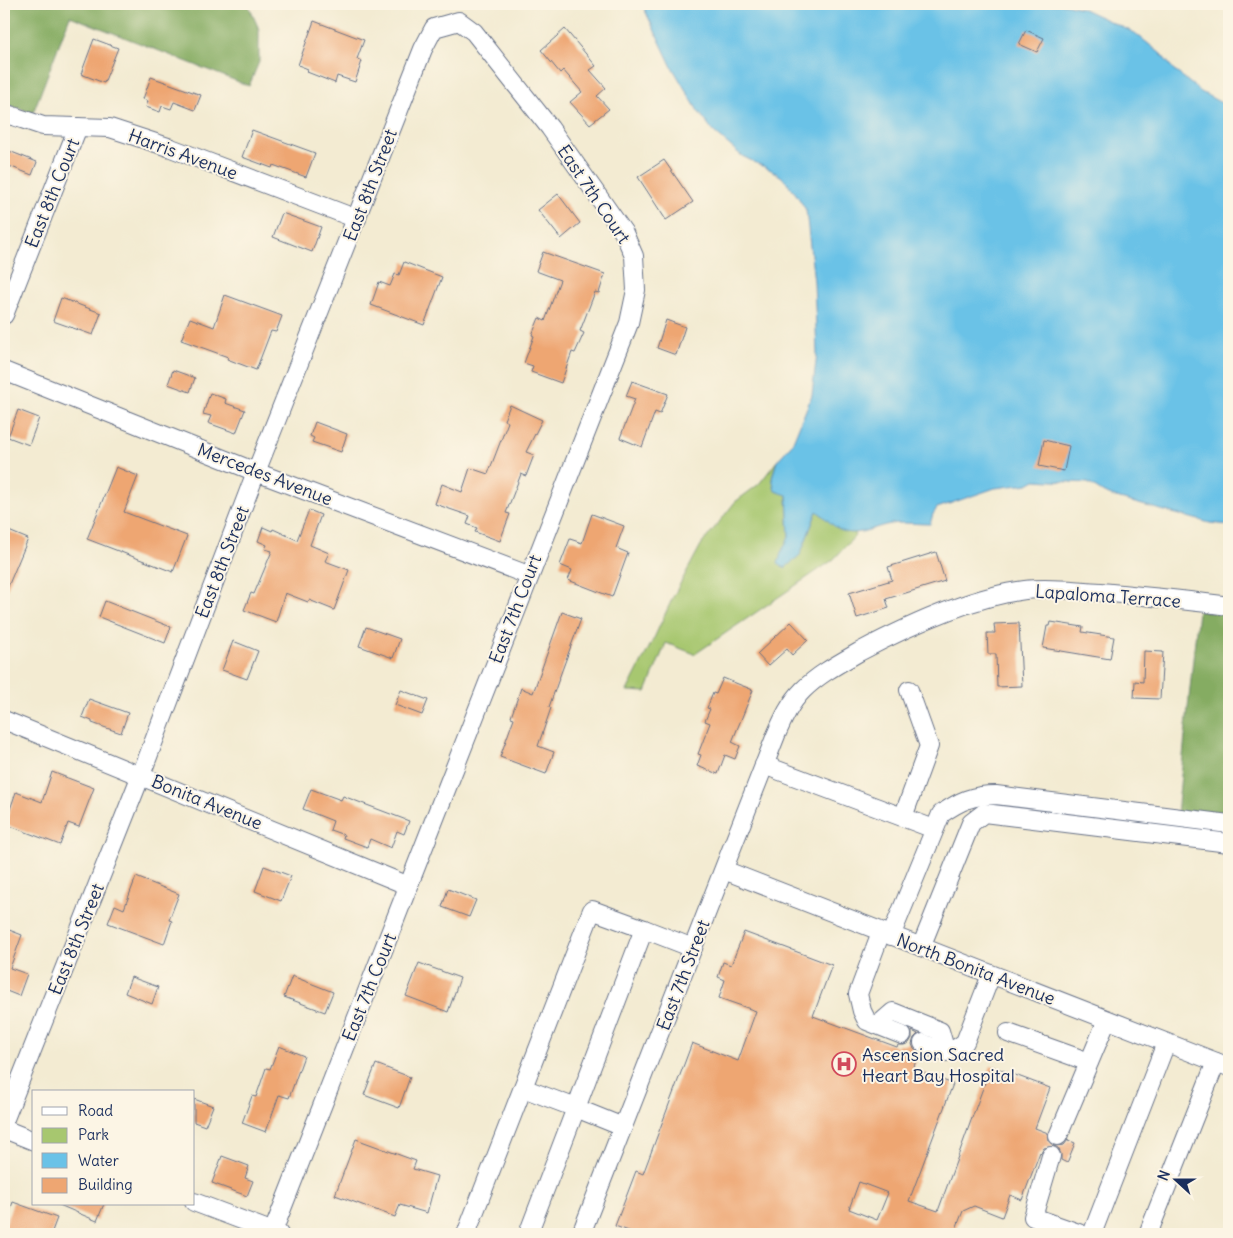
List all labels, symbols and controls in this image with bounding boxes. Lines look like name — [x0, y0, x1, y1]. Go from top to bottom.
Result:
street label: Harris Avenue — [125, 124, 241, 184]
street label: East 8th Street — [338, 126, 402, 244]
street label: East 8th Court — [20, 135, 84, 251]
street label: East 7th Court — [552, 140, 636, 248]
street label: Mercedes Avenue — [194, 438, 336, 510]
street label: East 8th Street — [190, 503, 254, 621]
street label: East 7th Court — [484, 551, 546, 667]
street label: Lapaloma Terrace — [1034, 579, 1182, 613]
street label: Bonita Avenue — [148, 769, 266, 835]
street label: East 8th Street — [43, 880, 109, 998]
street label: East 7th Street — [651, 916, 715, 1034]
street label: North Bonita Avenue — [894, 928, 1058, 1010]
street label: East 7th Court — [337, 930, 401, 1044]
place label: Ascension Sacred Heart Bay Hospital — [862, 1043, 1015, 1087]
hospital icon: Ascension Sacred Heart Bay Hospital — [831, 1051, 857, 1077]
legend — [32, 1090, 195, 1206]
text: Road — [78, 1101, 113, 1120]
text: Park — [78, 1125, 109, 1144]
text: Water — [78, 1151, 119, 1170]
north arrow — [1150, 1156, 1200, 1206]
text: N — [1154, 1168, 1174, 1183]
text: Building — [78, 1175, 133, 1194]

